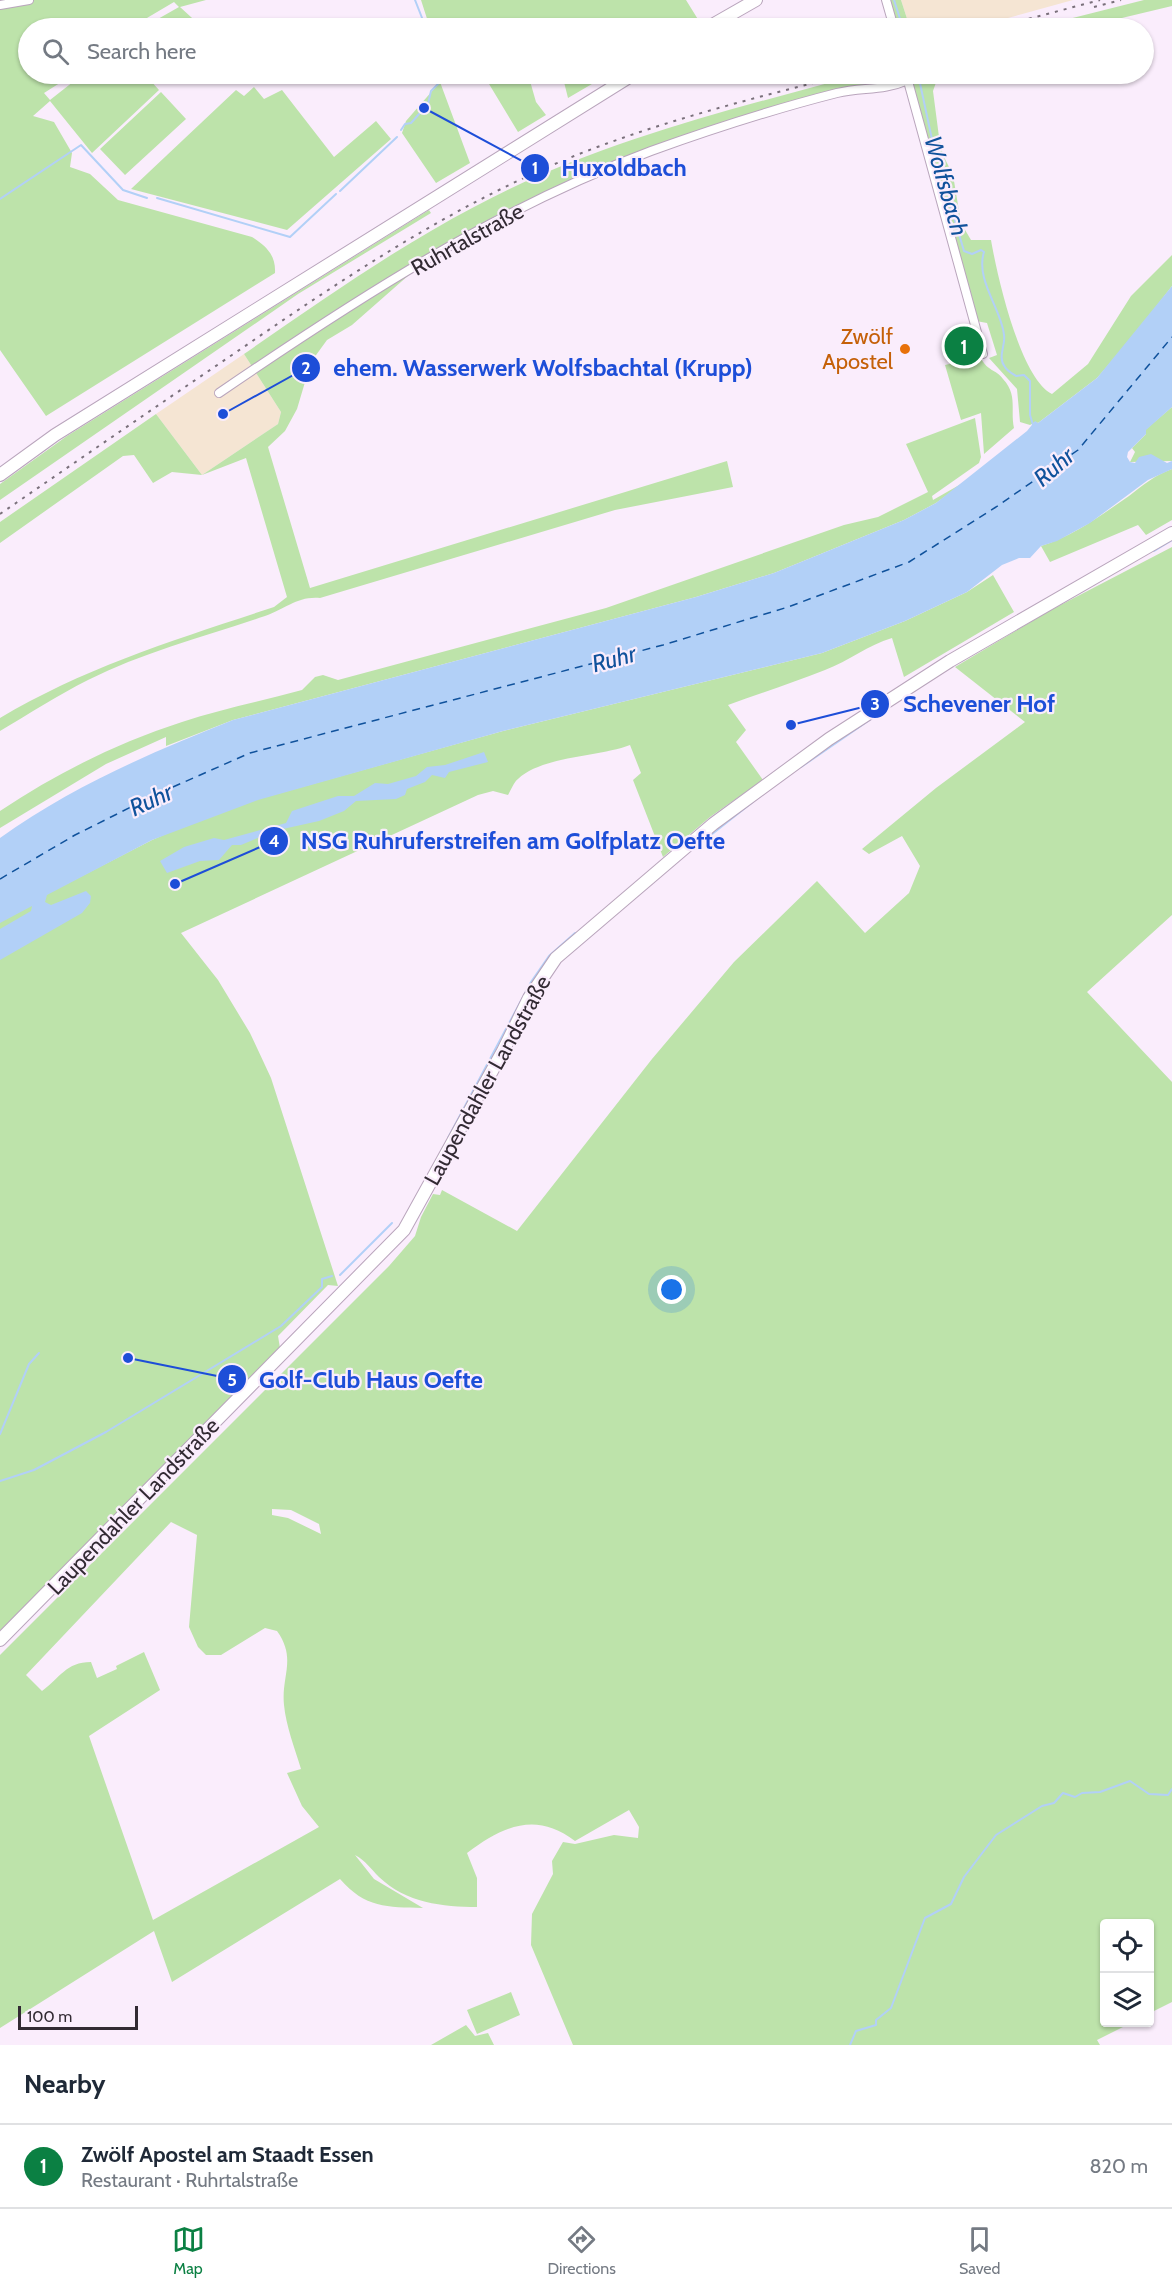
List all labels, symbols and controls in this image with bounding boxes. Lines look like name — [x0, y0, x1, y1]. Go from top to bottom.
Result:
search box — [18, 18, 1154, 84]
icon: search — [39, 35, 72, 68]
text: Search here — [87, 38, 196, 65]
water label: Wolfsbach — [918, 133, 975, 239]
callout: Huxoldbach — [520, 147, 699, 189]
text: Huxoldbach — [561, 153, 687, 182]
text: 1 — [532, 157, 538, 179]
street label: Ruhrtalstraße — [406, 197, 528, 281]
place label: Zwölf Apostel — [822, 323, 894, 375]
pin: 1 — [944, 324, 984, 368]
marker: Zwölf Apostel — [898, 342, 912, 356]
callout: ehem. Wasserwerk Wolfsbachtal (Krupp) — [291, 347, 764, 389]
text: ehem. Wasserwerk Wolfsbachtal (Krupp) — [333, 353, 753, 382]
text: 2 — [301, 357, 311, 379]
water label: Ruhr — [1027, 440, 1081, 492]
water label: Ruhr — [589, 638, 641, 678]
callout: Schevener Hof — [860, 683, 1067, 725]
text: Schevener Hof — [903, 689, 1055, 718]
text: 3 — [870, 693, 880, 715]
water label: Ruhr — [124, 776, 179, 822]
callout: NSG Ruhruferstreifen am Golfplatz Oefte — [259, 820, 737, 862]
text: NSG Ruhruferstreifen am Golfplatz Oefte — [301, 826, 725, 855]
text: 4 — [268, 830, 280, 852]
street label: Laupendahler Landstraße — [418, 971, 556, 1190]
your location — [657, 1275, 686, 1304]
callout: Golf-Club Haus Oefte — [217, 1358, 495, 1400]
text: Golf-Club Haus Oefte — [259, 1365, 483, 1394]
text: 5 — [227, 1369, 237, 1391]
street label: Laupendahler Landstraße — [42, 1412, 225, 1600]
map controls — [1100, 1919, 1154, 2027]
button: locate — [1100, 1919, 1154, 1973]
button: layers — [1100, 1973, 1154, 2027]
scale bar — [18, 2003, 138, 2030]
text: 100 m — [27, 2007, 72, 2026]
text: Nearby — [24, 2068, 105, 2100]
text: Zwölf Apostel am Staadt Essen — [81, 2141, 374, 2168]
text: 1 — [40, 2154, 47, 2178]
text: 820 m — [1089, 2154, 1148, 2178]
text: Restaurant · Ruhrtalstraße — [81, 2168, 298, 2192]
tab: Map — [172, 2223, 205, 2278]
tab: Directions — [548, 2223, 616, 2278]
tab: Saved — [959, 2223, 1000, 2278]

